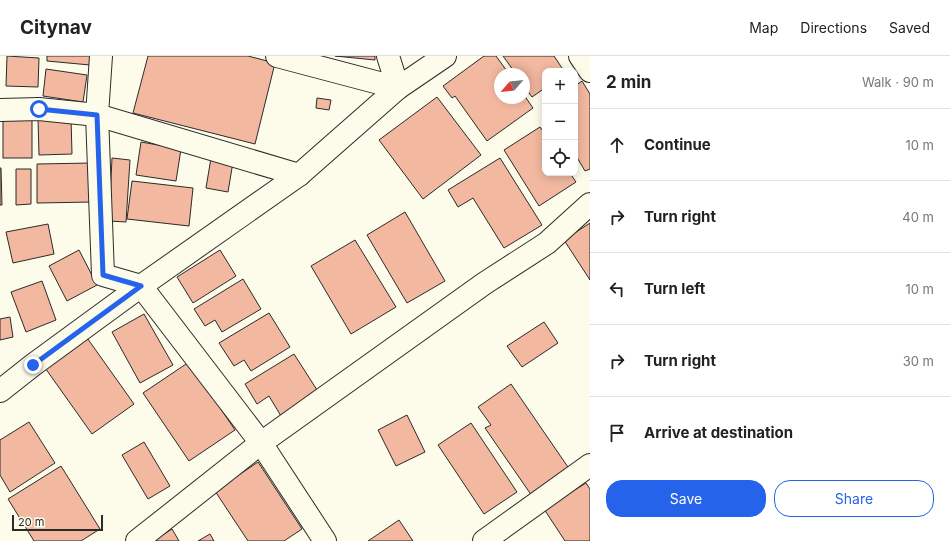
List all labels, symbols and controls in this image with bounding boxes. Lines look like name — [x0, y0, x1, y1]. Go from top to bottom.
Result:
text: Citynav — [20, 16, 92, 39]
text: Map — [749, 19, 778, 36]
text: Directions — [800, 19, 867, 36]
text: Saved — [889, 19, 930, 36]
north arrow — [494, 68, 530, 104]
map controls — [542, 68, 578, 176]
button: + — [542, 68, 578, 104]
text: 2 min — [606, 72, 651, 92]
text: Walk · 90 m — [862, 74, 934, 90]
route start — [30, 100, 48, 118]
button: − — [542, 104, 578, 140]
icon: ahead — [606, 134, 628, 156]
text: Continue — [644, 135, 711, 154]
text: 10 m — [905, 137, 934, 153]
button: locate — [542, 140, 578, 176]
icon: right — [606, 206, 628, 228]
text: Turn right — [644, 207, 716, 226]
text: 40 m — [902, 209, 934, 225]
icon: left — [606, 278, 628, 300]
text: Turn left — [644, 279, 705, 298]
text: 10 m — [905, 281, 934, 297]
icon: right — [606, 350, 628, 372]
text: Turn right — [644, 351, 716, 370]
text: 30 m — [903, 353, 934, 369]
route end — [24, 356, 42, 374]
icon: arrive — [606, 422, 628, 444]
text: Arrive at destination — [644, 423, 793, 442]
button: Save — [606, 480, 766, 517]
button: Share — [774, 480, 934, 517]
scale bar — [12, 513, 103, 532]
text: 20 m — [18, 515, 44, 529]

